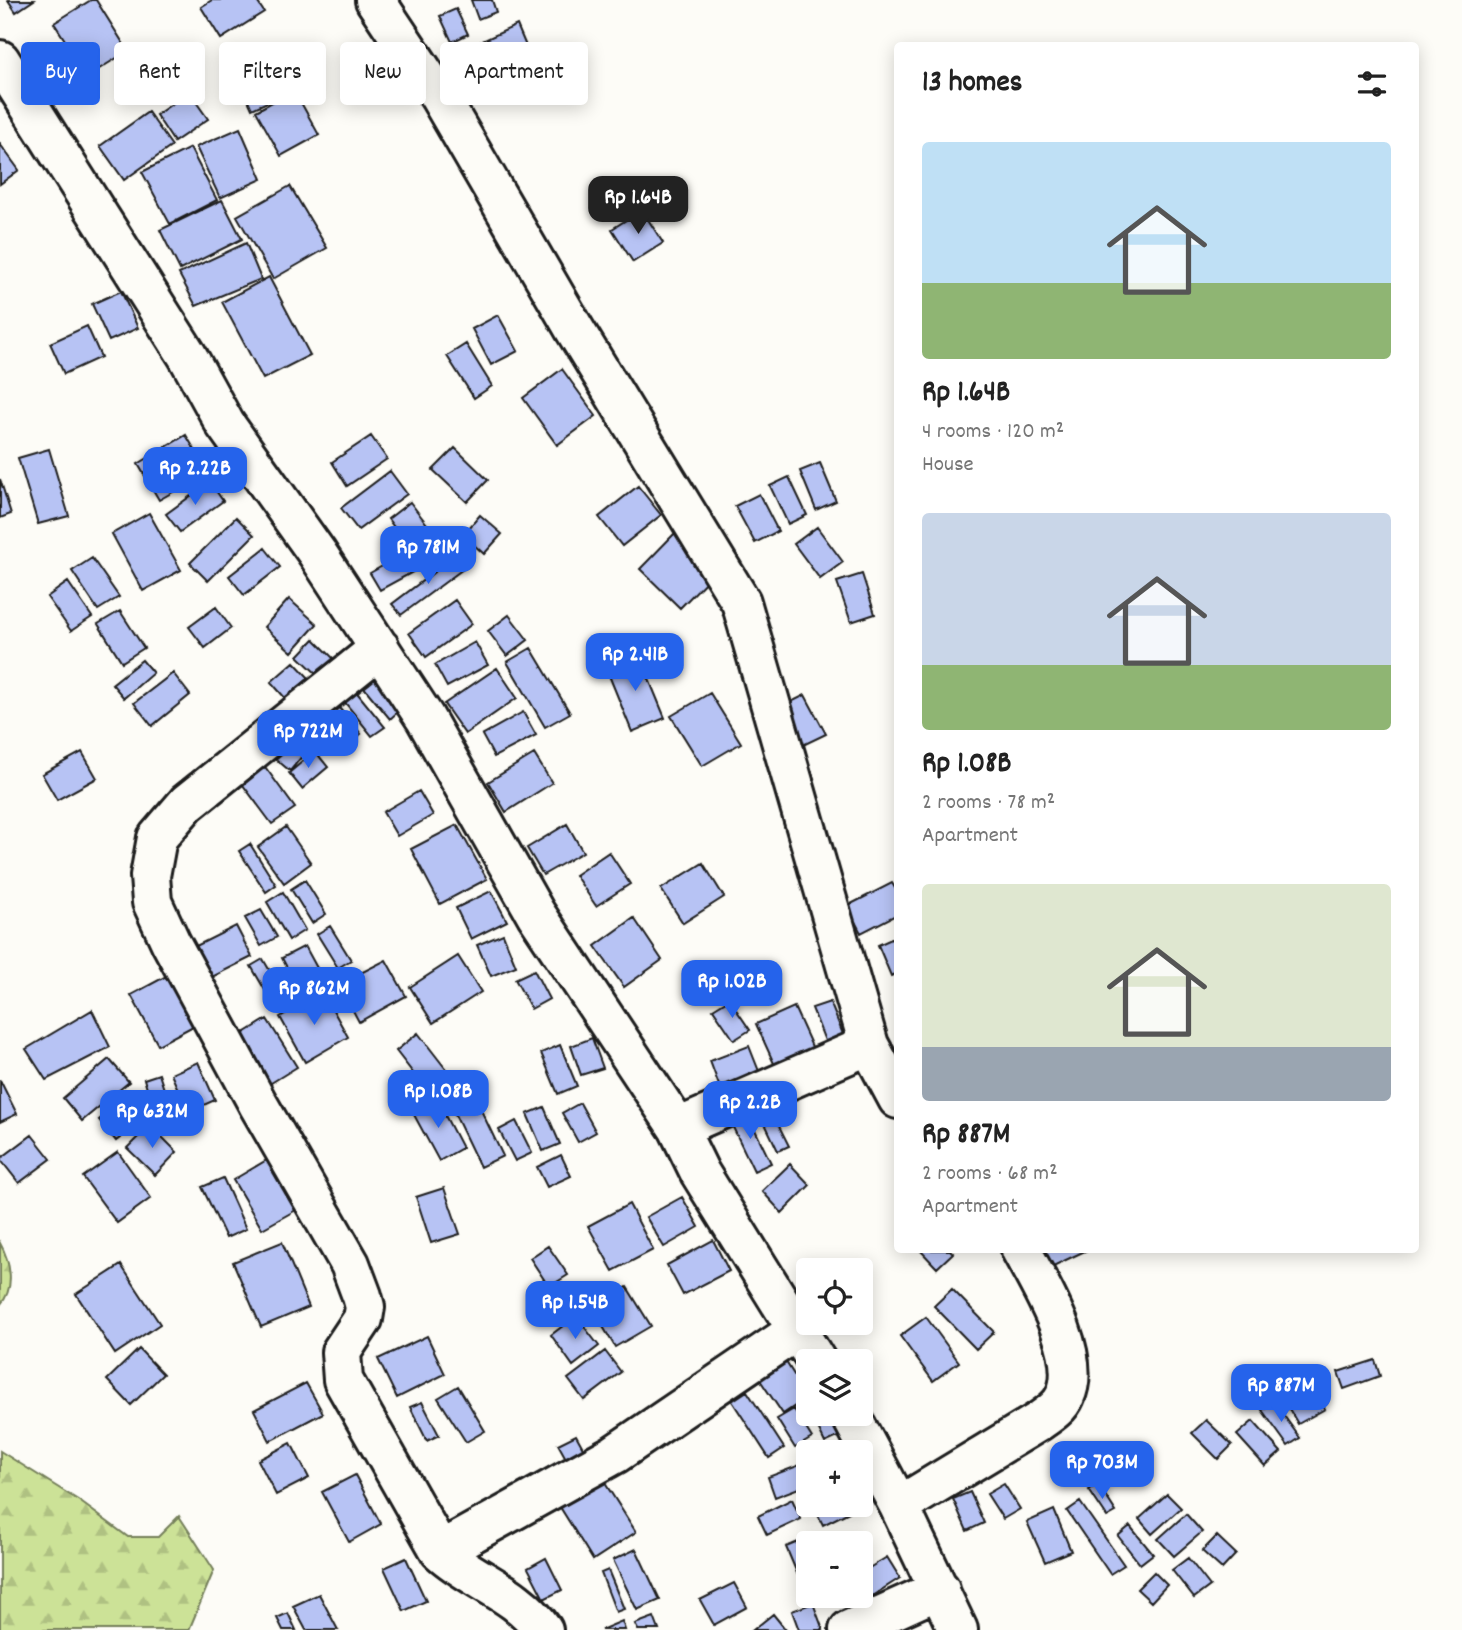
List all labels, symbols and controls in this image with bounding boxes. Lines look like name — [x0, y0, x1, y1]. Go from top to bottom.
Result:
chip: Buy — [21, 42, 100, 105]
chip: Rent — [114, 42, 205, 105]
chip: Filters — [219, 42, 326, 105]
chip: New — [340, 42, 426, 105]
chip: Apartment — [440, 42, 588, 105]
text: 13 homes — [922, 63, 1022, 106]
icon: filters — [1353, 65, 1391, 103]
pin: Rp 1.64B — [566, 176, 710, 236]
text: Rp 1.64B — [604, 182, 672, 215]
icon: home — [1094, 187, 1220, 313]
text: Rp 1.64B — [922, 373, 1010, 416]
text: 4 rooms · 120 m² — [922, 416, 1064, 449]
pin: Rp 2.22B — [123, 448, 267, 507]
text: House — [922, 449, 974, 482]
text: Rp 2.22B — [159, 453, 231, 486]
pin: Rp 781M — [363, 526, 493, 586]
text: Rp 781M — [396, 532, 460, 565]
icon: home — [1094, 558, 1220, 684]
pin: Rp 2.41B — [563, 634, 707, 693]
text: Rp 2.41B — [602, 639, 668, 672]
pin: Rp 722M — [243, 710, 373, 770]
text: Rp 722M — [273, 716, 343, 749]
text: Rp 1.08B — [922, 744, 1011, 787]
text: 2 rooms · 78 m² — [922, 787, 1055, 820]
text: Apartment — [922, 820, 1018, 853]
icon: home — [1094, 929, 1220, 1055]
pin: Rp 1.02B — [660, 960, 804, 1020]
text: Rp 1.02B — [697, 966, 767, 999]
pin: Rp 862M — [249, 968, 379, 1027]
text: Rp 862M — [278, 973, 350, 1006]
pin: Rp 1.08B — [366, 1070, 510, 1130]
text: Rp 1.08B — [404, 1076, 472, 1109]
pin: Rp 2.2B — [685, 1082, 815, 1141]
text: Rp 2.2B — [719, 1087, 781, 1120]
pin: Rp 632M — [87, 1090, 217, 1150]
text: Rp 632M — [116, 1096, 188, 1129]
text: Rp 887M — [922, 1115, 1010, 1158]
text: 2 rooms · 68 m² — [922, 1158, 1058, 1191]
text: Apartment — [922, 1191, 1018, 1224]
map controls — [796, 1258, 873, 1608]
button: locate — [796, 1258, 873, 1335]
pin: Rp 1.54B — [503, 1282, 647, 1341]
text: Rp 1.54B — [541, 1287, 609, 1320]
button: layers — [796, 1349, 873, 1426]
pin: Rp 887M — [1216, 1364, 1346, 1424]
text: Rp 887M — [1247, 1370, 1315, 1403]
button: + — [796, 1440, 873, 1517]
pin: Rp 703M — [1037, 1442, 1167, 1501]
text: Rp 703M — [1066, 1447, 1138, 1480]
button: − — [796, 1531, 873, 1608]

